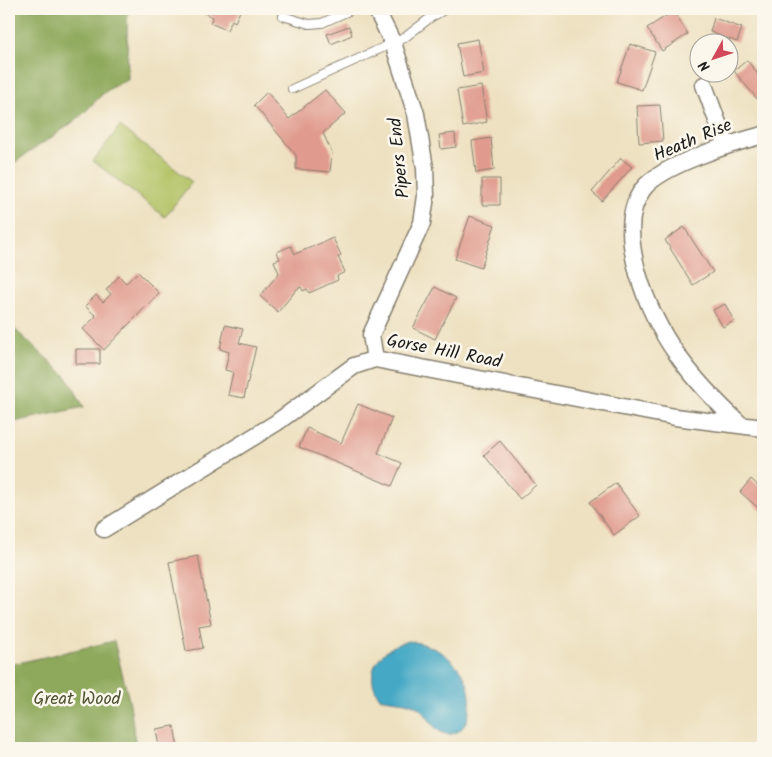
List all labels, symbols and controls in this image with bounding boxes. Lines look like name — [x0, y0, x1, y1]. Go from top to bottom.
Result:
north arrow — [690, 32, 740, 82]
text: N — [693, 55, 716, 76]
street label: Heath Rise — [649, 111, 737, 171]
street label: Pipers End — [381, 115, 419, 200]
street label: Gorse Hill Road — [384, 327, 505, 378]
park label: Great Wood — [33, 685, 122, 714]

